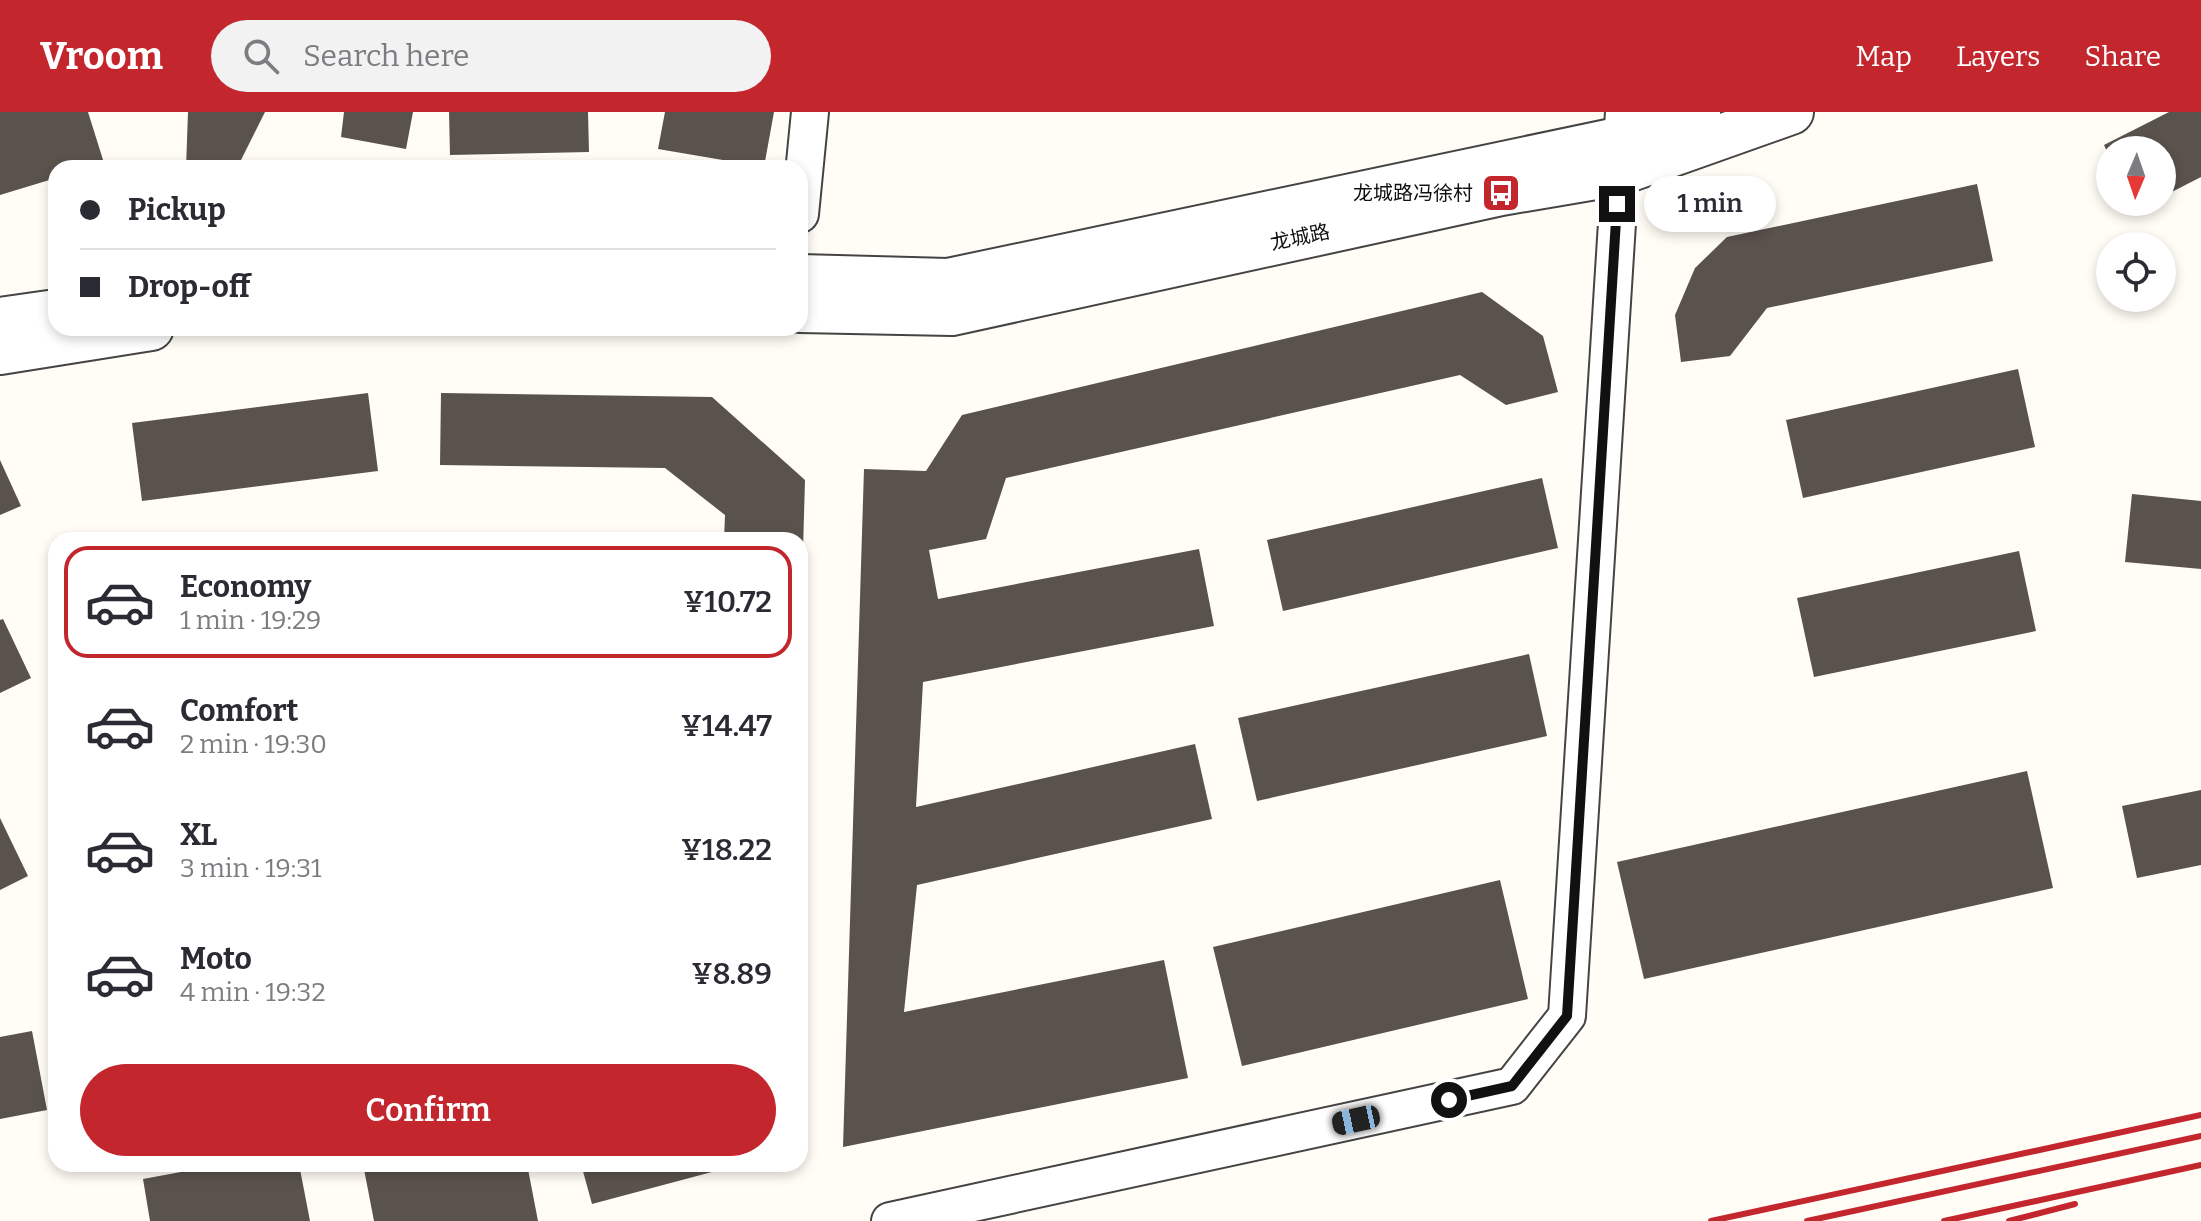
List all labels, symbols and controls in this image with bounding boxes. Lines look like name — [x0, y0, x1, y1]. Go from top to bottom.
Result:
search box — [211, 20, 771, 92]
text: Vroom — [40, 33, 163, 79]
icon: search — [239, 34, 283, 78]
text: Search here — [303, 38, 469, 74]
text: Map — [1855, 40, 1912, 73]
text: Layers — [1956, 40, 2040, 73]
text: Share — [2084, 40, 2161, 73]
north arrow — [2096, 136, 2176, 216]
map controls — [2096, 136, 2176, 312]
bus stop icon: 龙城路冯徐村 — [1480, 172, 1522, 214]
callout: 1 min — [1645, 176, 1777, 232]
place label: 龙城路冯徐村 — [1353, 181, 1473, 205]
route end — [1599, 186, 1635, 222]
text: 1 min — [1677, 188, 1743, 219]
text: Pickup — [128, 192, 226, 228]
street label: 龙城路 — [1268, 219, 1332, 255]
button: locate — [2096, 232, 2176, 312]
text: Drop-off — [128, 269, 250, 305]
icon: car — [84, 566, 156, 638]
text: Economy — [180, 569, 311, 605]
text: ¥10.72 — [683, 584, 772, 620]
text: 1 min · 19:29 — [180, 605, 321, 636]
icon: car — [84, 690, 156, 762]
text: Comfort — [180, 693, 298, 729]
text: ¥14.47 — [681, 708, 772, 744]
text: 2 min · 19:30 — [180, 729, 327, 760]
icon: car — [84, 814, 156, 886]
text: XL — [180, 817, 217, 853]
text: ¥18.22 — [681, 832, 772, 868]
text: 3 min · 19:31 — [180, 853, 322, 884]
icon: car — [84, 938, 156, 1010]
text: Moto — [180, 941, 252, 977]
text: ¥8.89 — [692, 956, 772, 992]
text: 4 min · 19:32 — [180, 977, 326, 1008]
button: Confirm — [80, 1064, 776, 1156]
route start — [1431, 1082, 1467, 1118]
car — [1330, 1103, 1382, 1137]

